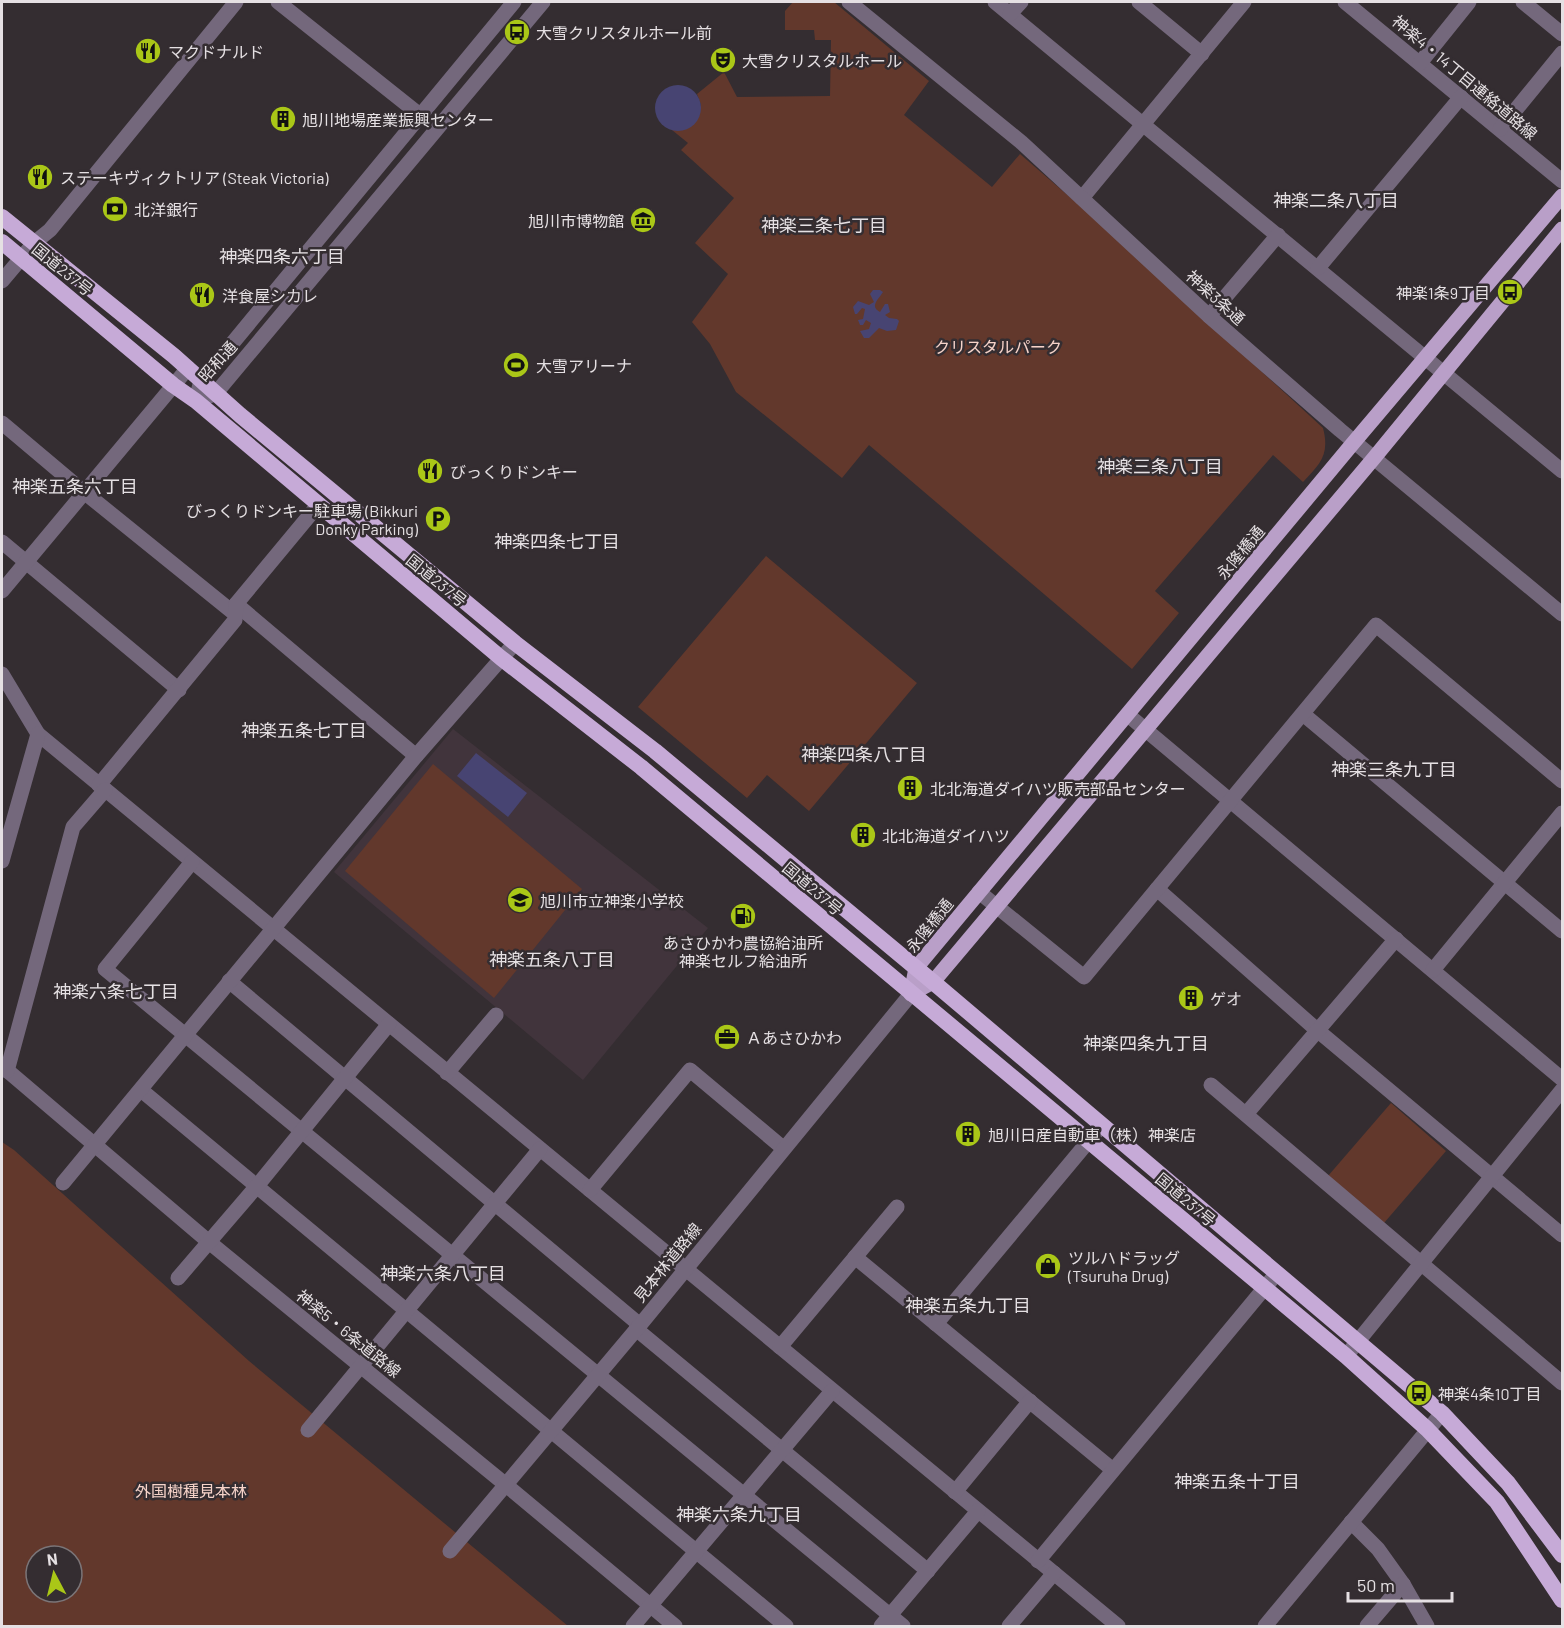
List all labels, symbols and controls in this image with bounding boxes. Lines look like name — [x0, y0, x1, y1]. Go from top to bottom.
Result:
street label: 神楽4・14丁目連絡道路線 — [1389, 11, 1541, 143]
bus stop icon: 大雪クリスタルホール前 — [502, 17, 532, 47]
place label: 大雪クリスタルホール前 — [536, 23, 712, 42]
restaurant icon: マクドナルド — [133, 36, 163, 66]
place label: マクドナルド — [168, 42, 264, 61]
theatre icon: 大雪クリスタルホール — [708, 45, 738, 75]
place label: 大雪クリスタルホール — [742, 51, 902, 70]
building icon: 旭川地場産業振興センター — [268, 104, 298, 134]
place label: 旭川地場産業振興センター — [302, 110, 494, 129]
restaurant icon: ステーキヴィクトリア (Steak Victoria) — [25, 162, 55, 192]
place label: ステーキヴィクトリア (Steak Victoria) — [60, 168, 329, 187]
district label: 神楽二条八丁目 — [1273, 189, 1399, 211]
bank icon: 北洋銀行 — [100, 194, 130, 224]
place label: 北洋銀行 — [134, 200, 198, 219]
museum icon: 旭川市博物館 — [628, 205, 658, 235]
place label: 旭川市博物館 — [528, 211, 624, 230]
district label: 神楽三条七丁目 — [761, 214, 887, 236]
street label: 国道237号 — [29, 239, 97, 299]
district label: 神楽四条六丁目 — [219, 245, 345, 267]
street label: 神楽3条通 — [1183, 266, 1249, 328]
bus stop icon: 神楽1条9丁目 — [1495, 277, 1525, 307]
restaurant icon: 洋食屋シカレ — [187, 280, 217, 310]
place label: 神楽1条9丁目 — [1396, 283, 1490, 302]
place label: 洋食屋シカレ — [222, 286, 318, 305]
street label: 昭和通 — [194, 337, 240, 385]
park label: クリスタルパーク — [934, 337, 1062, 356]
sports icon: 大雪アリーナ — [501, 350, 531, 380]
place label: 大雪アリーナ — [536, 356, 632, 375]
district label: 神楽三条八丁目 — [1097, 455, 1223, 477]
restaurant icon: びっくりドンキー — [415, 456, 445, 486]
place label: びっくりドンキー — [450, 462, 578, 481]
district label: 神楽五条六丁目 — [12, 475, 138, 497]
place label: びっくりドンキー駐車場 (Bikkuri Donky Parking) — [186, 501, 419, 538]
parking icon: びっくりドンキー駐車場 (Bikkuri Donky Parking) — [423, 504, 453, 534]
street label: 永隆橋通 — [1212, 521, 1268, 583]
district label: 神楽四条七丁目 — [494, 530, 620, 552]
street label: 国道237号 — [403, 550, 471, 610]
district label: 神楽五条七丁目 — [241, 719, 367, 741]
district label: 神楽四条八丁目 — [801, 743, 927, 765]
district label: 神楽三条九丁目 — [1331, 758, 1457, 780]
building icon: 北北海道ダイハツ販売部品センター — [895, 773, 925, 803]
place label: 北北海道ダイハツ販売部品センター — [930, 779, 1186, 798]
building icon: 北北海道ダイハツ — [848, 820, 878, 850]
place label: 北北海道ダイハツ — [882, 826, 1010, 845]
street label: 国道237号 — [779, 857, 847, 919]
school or university icon: 旭川市立神楽小学校 — [505, 885, 535, 915]
place label: 旭川市立神楽小学校 — [540, 891, 684, 910]
street label: 永隆橋通 — [901, 894, 957, 956]
fuel station icon: あさひかわ農協給油所 神楽セルフ給油所 — [728, 901, 758, 931]
place label: あさひかわ農協給油所 神楽セルフ給油所 — [663, 933, 823, 970]
district label: 神楽五条八丁目 — [489, 948, 615, 970]
district label: 神楽六条七丁目 — [53, 980, 179, 1002]
building icon: ゲオ — [1176, 983, 1206, 1013]
place label: ゲオ — [1210, 989, 1242, 1008]
office icon: Ａあさひかわ — [712, 1022, 742, 1052]
place label: Ａあさひかわ — [746, 1028, 842, 1047]
district label: 神楽四条九丁目 — [1083, 1032, 1209, 1054]
building icon: 旭川日産自動車（株）神楽店 — [953, 1119, 983, 1149]
place label: 旭川日産自動車（株）神楽店 — [988, 1125, 1196, 1144]
street label: 国道237号 — [1152, 1168, 1220, 1230]
street label: 見本林道路線 — [629, 1219, 705, 1305]
place label: ツルハドラッグ (Tsuruha Drug) — [1067, 1248, 1180, 1285]
shop icon: ツルハドラッグ (Tsuruha Drug) — [1033, 1251, 1063, 1281]
district label: 神楽六条八丁目 — [380, 1262, 506, 1284]
street label: 神楽5・6条道路線 — [293, 1285, 405, 1381]
district label: 神楽五条九丁目 — [905, 1294, 1031, 1316]
bus stop icon: 神楽4条10丁目 — [1404, 1378, 1434, 1408]
place label: 神楽4条10丁目 — [1438, 1384, 1541, 1403]
district label: 神楽五条十丁目 — [1174, 1470, 1300, 1492]
park label: 外国樹種見本林 — [135, 1481, 247, 1500]
district label: 神楽六条九丁目 — [676, 1503, 802, 1525]
north arrow — [24, 1544, 84, 1604]
text: N — [46, 1549, 59, 1569]
scale bar — [1348, 1565, 1452, 1603]
text: 50 m — [1357, 1574, 1395, 1596]

